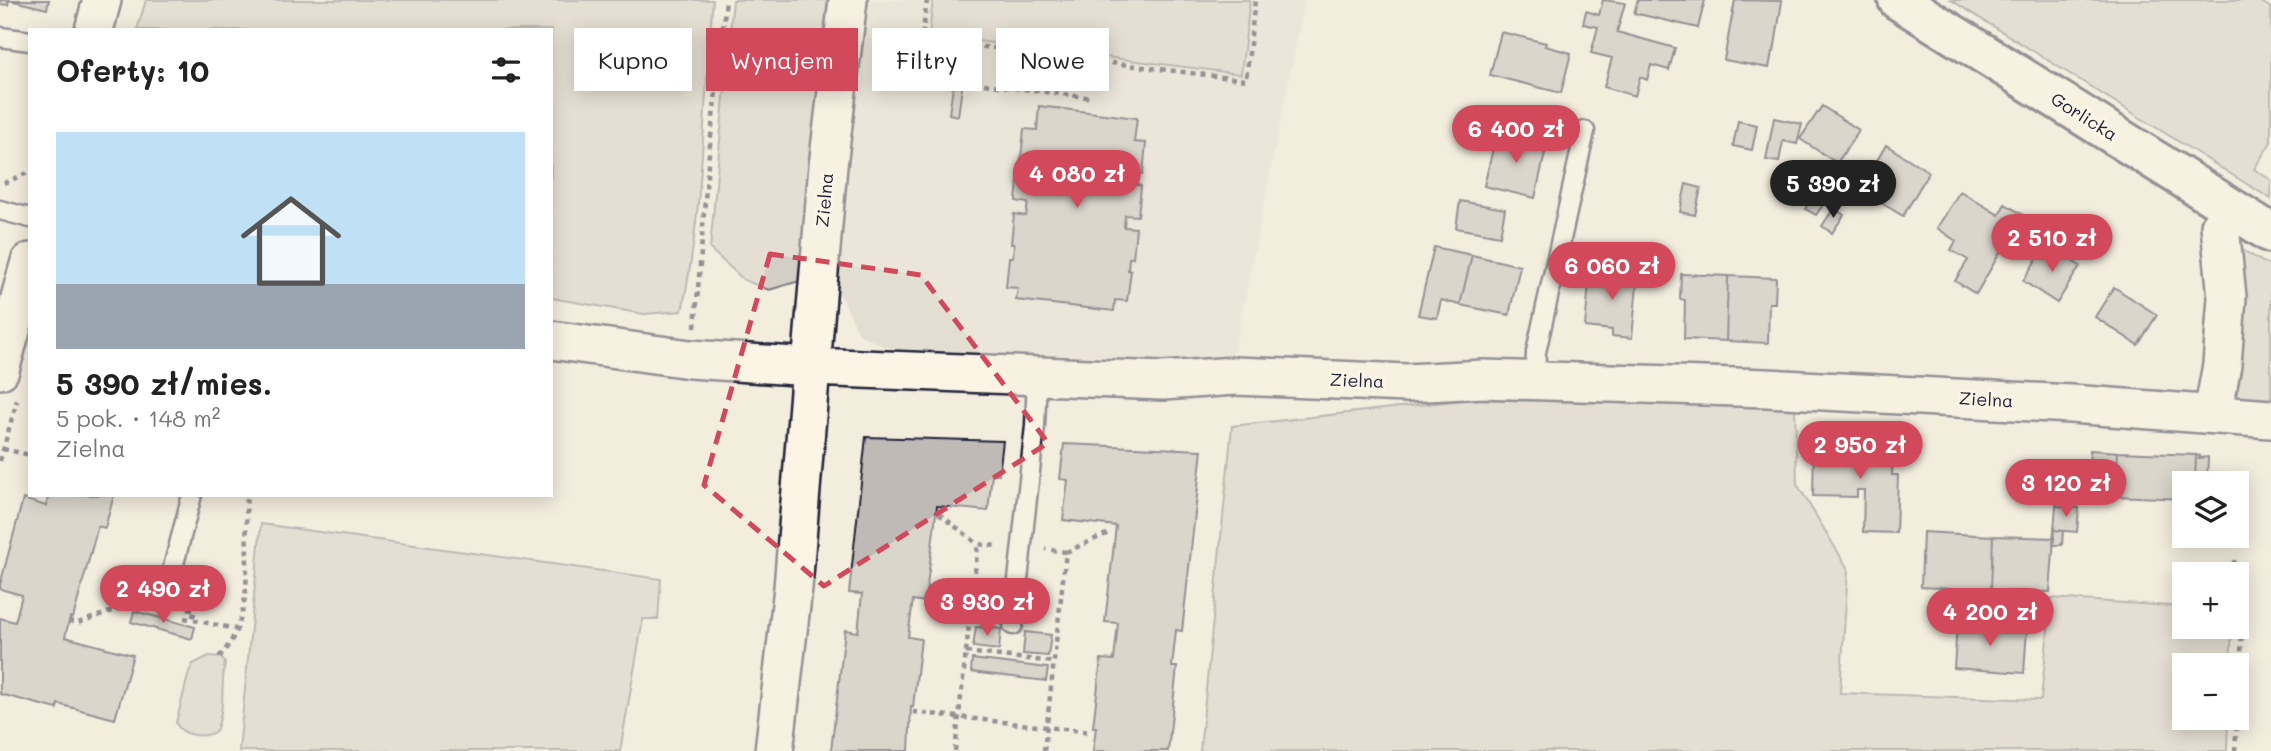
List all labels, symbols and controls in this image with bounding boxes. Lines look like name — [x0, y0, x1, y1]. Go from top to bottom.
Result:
chip: Kupno — [574, 28, 692, 91]
chip: Wynajem — [706, 28, 858, 91]
chip: Filtry — [872, 28, 982, 91]
chip: Nowe — [996, 28, 1109, 91]
text: Oferty: 10 — [56, 50, 209, 90]
icon: filters — [487, 51, 525, 89]
street label: Gorlicka — [2047, 86, 2122, 146]
pin: 6 400 zł — [1444, 106, 1588, 165]
text: 6 400 zł — [1468, 113, 1564, 143]
pin: 4 080 zł — [1005, 150, 1149, 210]
text: 4 080 zł — [1029, 158, 1125, 188]
pin: 5 390 zł — [1761, 160, 1905, 220]
text: 5 390 zł — [1786, 168, 1880, 198]
street label: Zielna — [810, 172, 838, 228]
icon: home — [228, 178, 354, 304]
pin: 2 510 zł — [1980, 215, 2124, 274]
text: 2 510 zł — [2007, 222, 2097, 252]
pin: 6 060 zł — [1540, 243, 1684, 302]
text: 6 060 zł — [1564, 250, 1660, 280]
text: 5 390 zł/mies. — [56, 363, 272, 403]
street label: Zielna — [1329, 367, 1385, 393]
street label: Zielna — [1958, 386, 2014, 412]
text: 5 pok. · 148 m² — [56, 403, 220, 433]
pin: 2 950 zł — [1788, 421, 1932, 481]
text: 2 950 zł — [1814, 429, 1906, 459]
text: Zielna — [56, 433, 126, 463]
pin: 3 120 zł — [1994, 460, 2138, 519]
text: 3 120 zł — [2021, 467, 2111, 497]
map controls — [2172, 471, 2249, 730]
button: layers — [2172, 471, 2249, 548]
button: + — [2172, 562, 2249, 639]
pin: 2 490 zł — [91, 566, 235, 625]
text: 2 490 zł — [116, 573, 210, 603]
pin: 3 930 zł — [915, 578, 1059, 638]
text: 3 930 zł — [940, 586, 1034, 616]
pin: 4 200 zł — [1918, 588, 2062, 648]
text: 4 200 zł — [1943, 596, 2037, 626]
button: − — [2172, 653, 2249, 730]

